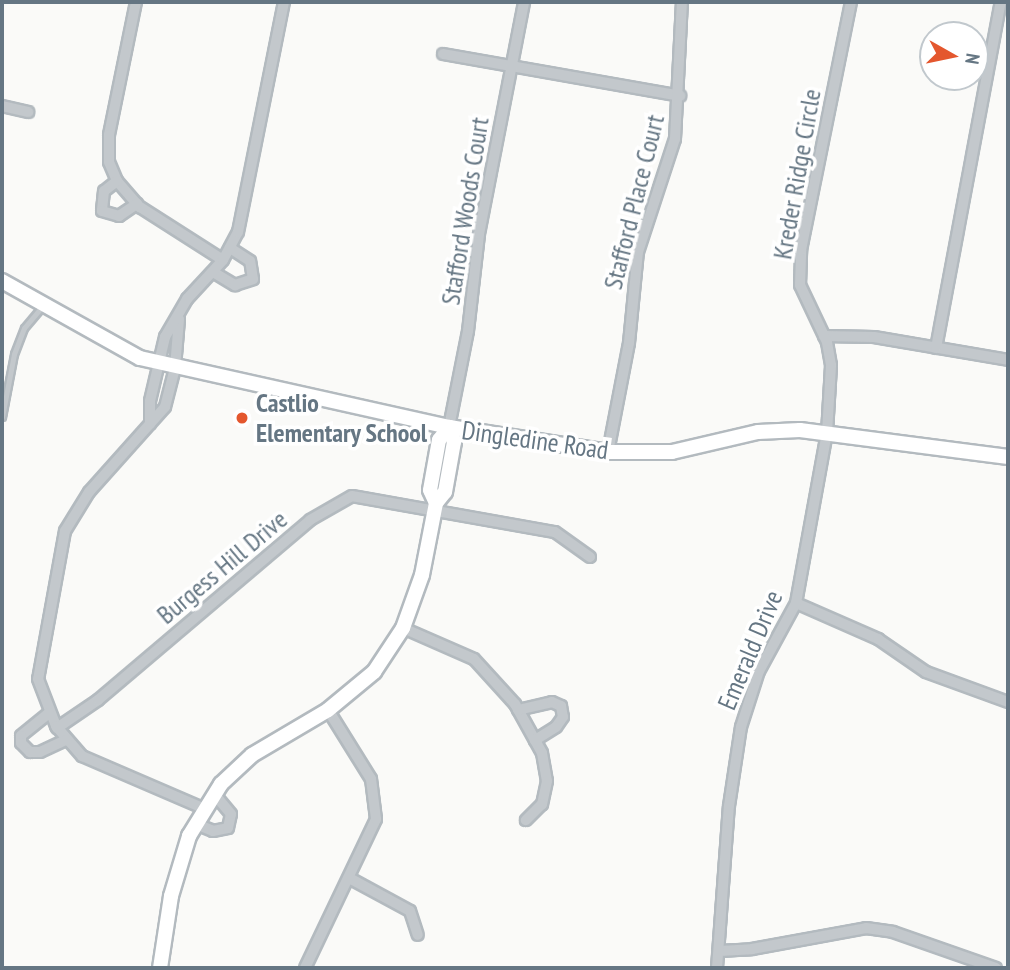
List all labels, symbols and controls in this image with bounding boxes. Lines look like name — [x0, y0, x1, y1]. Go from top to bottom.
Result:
north arrow — [919, 21, 989, 91]
text: N — [960, 52, 985, 66]
street label: Kreder Ridge Circle — [767, 86, 827, 262]
street label: Stafford Place Court — [597, 111, 671, 293]
street label: Stafford Woods Court — [435, 115, 495, 307]
place label: Castlio Elementary School — [256, 387, 428, 448]
marker: Castlio Elementary School — [234, 410, 250, 426]
street label: Dingledine Road — [460, 414, 610, 466]
street label: Burgess Hill Drive — [151, 504, 293, 630]
street label: Emerald Drive — [711, 586, 789, 714]

